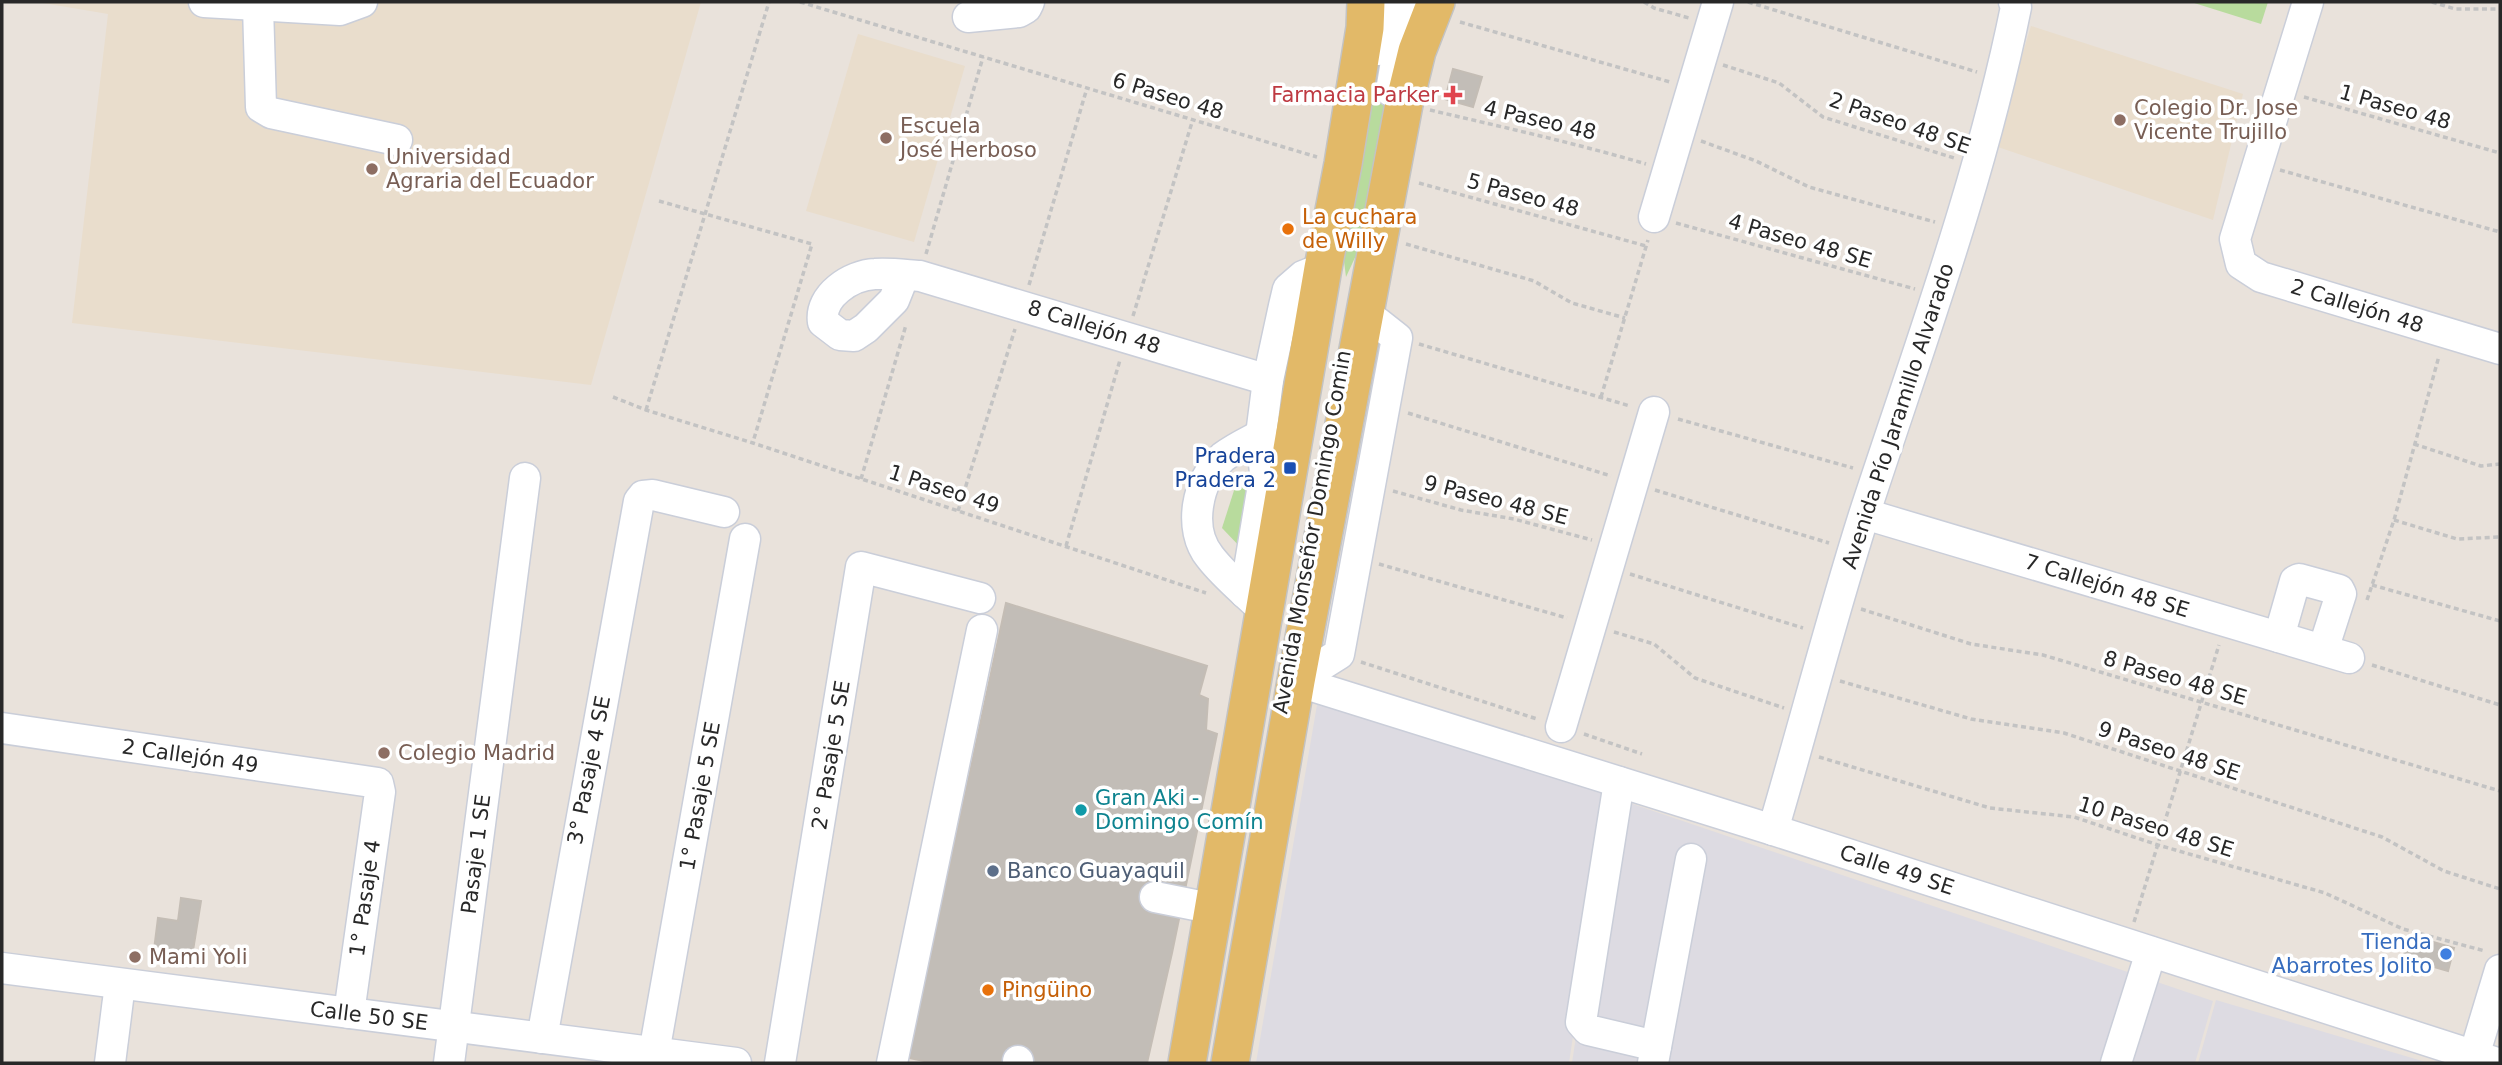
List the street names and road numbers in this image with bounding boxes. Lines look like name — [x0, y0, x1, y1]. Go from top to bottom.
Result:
street label: 6 Paseo 48 — [1110, 68, 1226, 124]
street label: 1 Paseo 48 — [2337, 80, 2453, 134]
street label: 2 Paseo 48 SE — [1826, 88, 1974, 158]
street label: 4 Paseo 48 — [1481, 95, 1599, 145]
street label: 5 Paseo 48 — [1464, 169, 1582, 221]
street label: 4 Paseo 48 SE — [1726, 209, 1874, 273]
street label: Avenida Pío Jaramillo Alvarado — [1837, 260, 1959, 572]
street label: 2 Callejón 48 — [2288, 274, 2426, 338]
street label: 8 Callejón 48 — [1025, 295, 1163, 359]
street label: Avenida Monseñor Domingo Comin — [1268, 348, 1356, 716]
street label: 1 Paseo 49 — [886, 460, 1002, 518]
street label: 9 Paseo 48 SE — [1421, 470, 1571, 530]
street label: 7 Callejón 48 SE — [2022, 550, 2192, 622]
street label: 8 Paseo 48 SE — [2101, 646, 2249, 710]
street label: 2° Pasaje 5 SE — [807, 679, 855, 831]
street label: 3° Pasaje 4 SE — [563, 694, 615, 846]
street label: 9 Paseo 48 SE — [2095, 717, 2243, 785]
street label: 1° Pasaje 5 SE — [675, 720, 725, 872]
street label: 2 Callejón 49 — [120, 735, 260, 777]
street label: 10 Paseo 48 SE — [2075, 792, 2237, 862]
street label: Pasaje 1 SE — [457, 793, 495, 915]
street label: 1° Pasaje 4 — [345, 838, 385, 958]
street label: Calle 49 SE — [1837, 840, 1957, 900]
street label: Calle 50 SE — [309, 997, 429, 1035]

